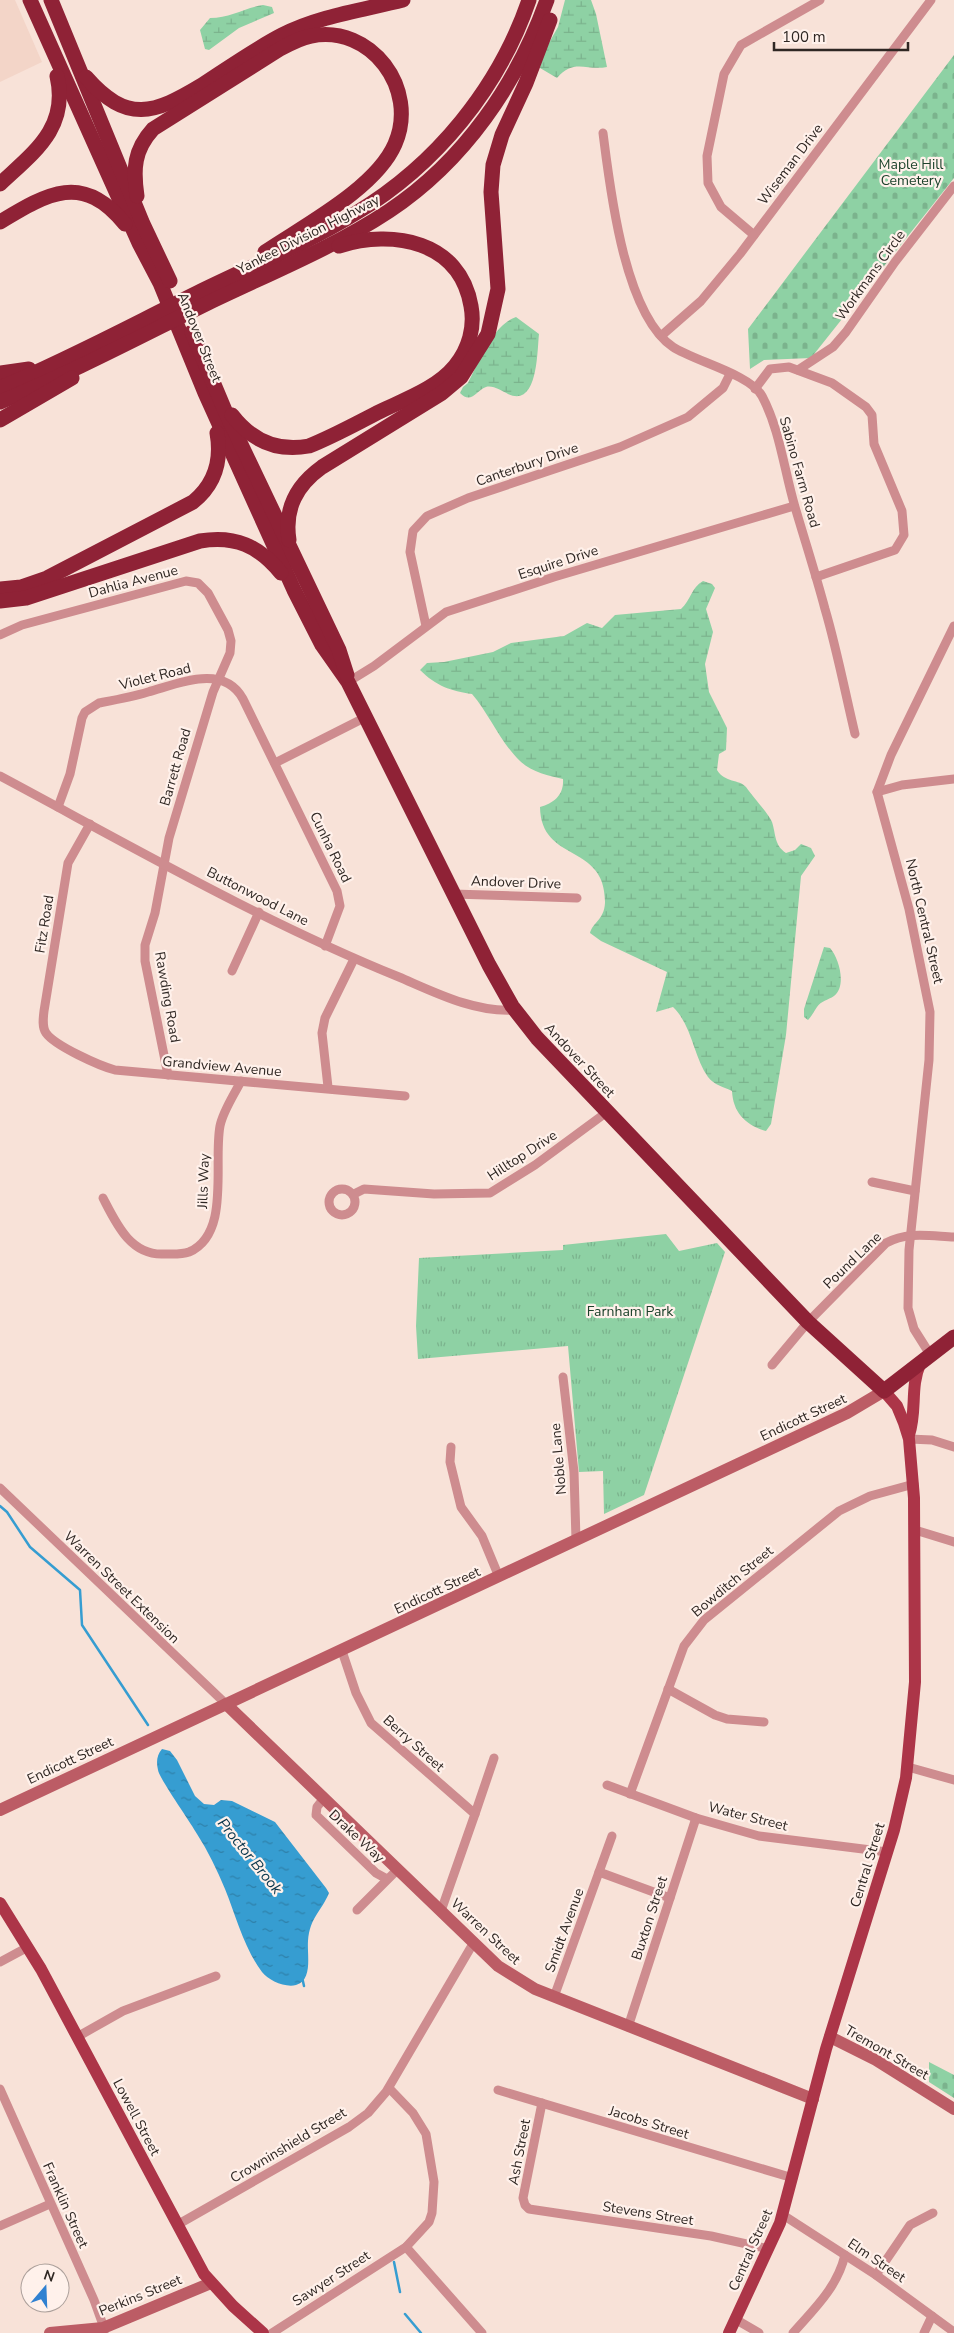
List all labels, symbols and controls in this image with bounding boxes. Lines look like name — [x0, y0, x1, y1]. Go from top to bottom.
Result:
scale bar — [774, 20, 908, 52]
text: 100 m — [782, 27, 826, 47]
street label: Wiseman Drive — [754, 120, 827, 209]
park label: Maple Hill Cemetery — [879, 155, 944, 190]
street label: Yankee Division Highway — [233, 190, 383, 279]
street label: Workmans Circle — [831, 226, 910, 324]
street label: Andover Street — [173, 289, 226, 385]
street label: Sabino Farm Road — [775, 414, 824, 530]
street label: Canterbury Drive — [473, 438, 581, 491]
street label: Esquire Drive — [516, 541, 601, 584]
street label: Dahlia Avenue — [86, 560, 180, 603]
street label: Violet Road — [116, 658, 193, 695]
street label: Barrett Road — [155, 726, 196, 808]
street label: Cunha Road — [305, 809, 356, 886]
street label: North Central Street — [901, 857, 948, 985]
street label: Buttonwood Lane — [204, 863, 312, 930]
street label: Andover Drive — [470, 871, 561, 894]
street label: Fitz Road — [31, 894, 58, 954]
street label: Rawding Road — [150, 950, 185, 1044]
street label: Andover Street — [540, 1019, 619, 1102]
street label: Grandview Avenue — [162, 1052, 282, 1081]
street label: Hilltop Drive — [484, 1126, 561, 1185]
street label: Jills Way — [193, 1152, 214, 1210]
street label: Pound Lane — [819, 1228, 886, 1293]
park label: Farnham Park — [587, 1302, 674, 1321]
street label: Endicott Street — [757, 1389, 849, 1446]
street label: Noble Lane — [546, 1422, 571, 1496]
street label: Warren Street Extension — [60, 1527, 184, 1648]
street label: Bowditch Street — [687, 1541, 777, 1621]
street label: Endicott Street — [391, 1562, 483, 1619]
street label: Berry Street — [379, 1711, 448, 1776]
street label: Endicott Street — [24, 1732, 116, 1789]
street label: Water Street — [706, 1797, 790, 1836]
street label: Drake Way — [325, 1806, 389, 1868]
water label: Proctor Brook — [213, 1814, 287, 1899]
street label: Central Street — [846, 1820, 889, 1910]
street label: Buxton Street — [627, 1874, 672, 1962]
street label: Smidt Avenue — [540, 1886, 588, 1975]
street label: Warren Street — [447, 1894, 525, 1969]
street label: Tremont Street — [841, 2021, 932, 2084]
street label: Lowell Street — [108, 2076, 165, 2159]
street label: Jacobs Street — [606, 2101, 691, 2144]
street label: Crowninshield Street — [227, 2103, 350, 2188]
street label: Ash Street — [504, 2118, 535, 2187]
street label: Franklin Street — [38, 2159, 93, 2251]
street label: Stevens Street — [601, 2197, 695, 2230]
street label: Central Street — [724, 2206, 777, 2294]
street label: Elm Street — [844, 2234, 910, 2287]
street label: Sawyer Street — [289, 2246, 374, 2311]
north arrow — [20, 2263, 70, 2313]
text: N — [41, 2265, 57, 2287]
street label: Perkins Street — [96, 2270, 185, 2321]

